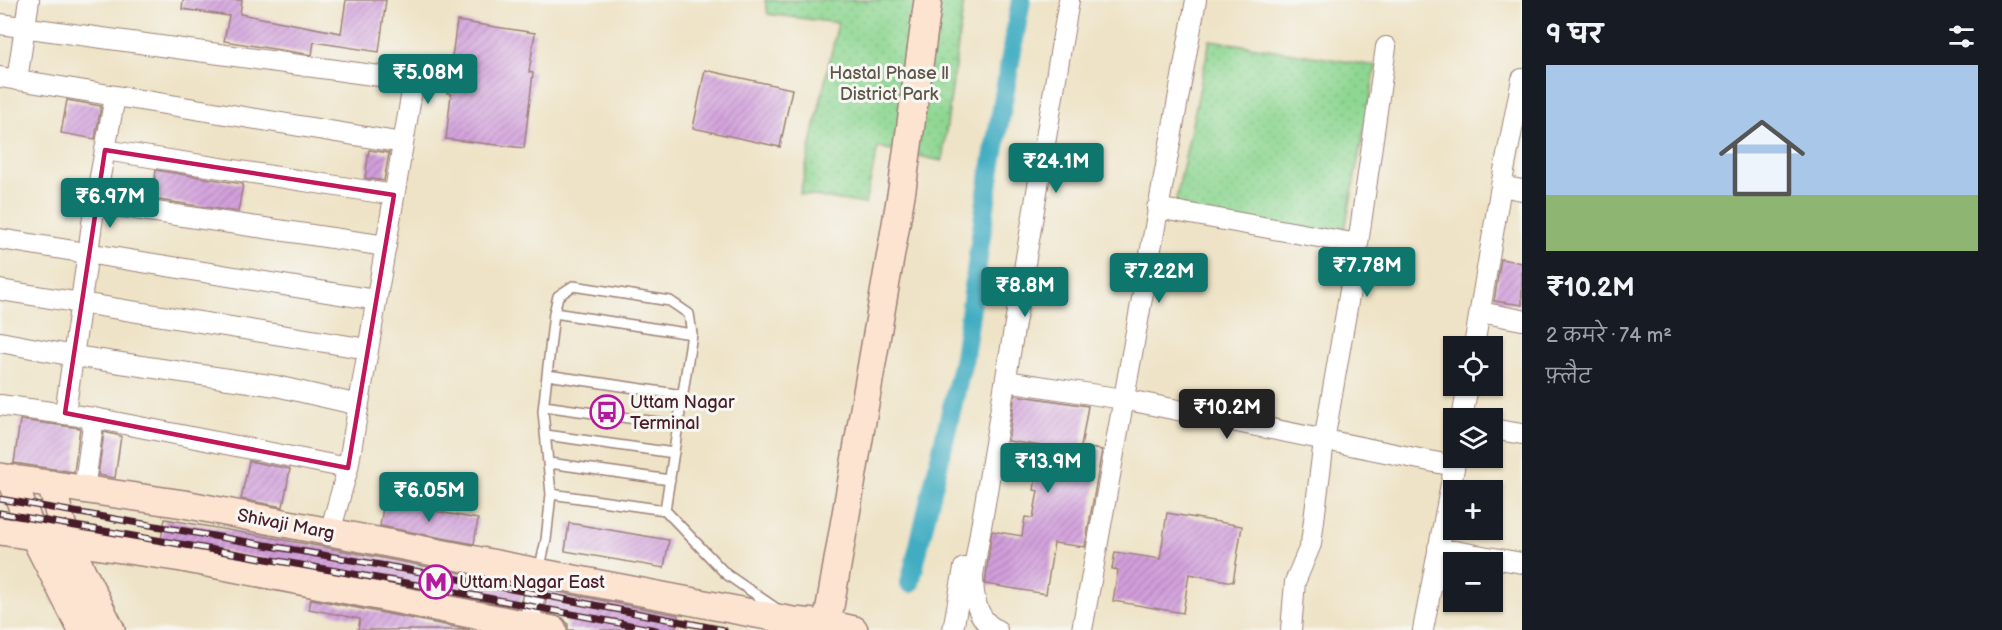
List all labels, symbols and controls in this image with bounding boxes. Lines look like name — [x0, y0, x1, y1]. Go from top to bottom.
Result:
text: 9 घर — [1546, 20, 1603, 51]
icon: filters — [1945, 20, 1978, 53]
pin: ₹5.08M — [379, 54, 477, 105]
text: ₹5.08M — [392, 61, 464, 85]
park label: Hastal Phase || District Park — [829, 63, 949, 105]
icon: home — [1708, 104, 1816, 212]
pin: ₹24.1M — [1007, 143, 1105, 194]
text: ₹24.1M — [1023, 150, 1089, 174]
pin: ₹6.97M — [61, 178, 159, 229]
text: ₹6.97M — [75, 185, 145, 209]
pin: ₹7.78M — [1318, 247, 1416, 298]
pin: ₹7.22M — [1110, 253, 1208, 304]
text: ₹7.78M — [1332, 254, 1402, 278]
text: ₹7.22M — [1124, 260, 1194, 284]
pin: ₹8.8M — [983, 267, 1067, 318]
text: ₹10.2M — [1546, 273, 1635, 304]
text: ₹8.8M — [995, 274, 1055, 298]
text: 2 कमरे · 74 m² — [1546, 324, 1672, 348]
map controls — [1443, 336, 1503, 612]
button: locate — [1443, 336, 1503, 396]
text: फ़्लैट — [1546, 365, 1592, 389]
pin: ₹10.2M — [1178, 389, 1276, 440]
place label: Uttam Nagar Terminal — [630, 392, 735, 434]
bus stop icon: Uttam Nagar Terminal — [589, 394, 625, 430]
text: ₹10.2M — [1193, 396, 1261, 420]
button: layers — [1443, 408, 1503, 468]
pin: ₹13.9M — [999, 443, 1097, 494]
text: ₹13.9M — [1014, 450, 1082, 474]
pin: ₹6.05M — [380, 472, 478, 523]
text: ₹6.05M — [393, 479, 465, 503]
button: + — [1443, 480, 1503, 540]
street label: Shivaji Marg — [235, 505, 336, 544]
button: − — [1443, 552, 1503, 612]
metro station icon: Uttam Nagar East — [418, 564, 454, 600]
place label: Uttam Nagar East — [459, 572, 605, 593]

